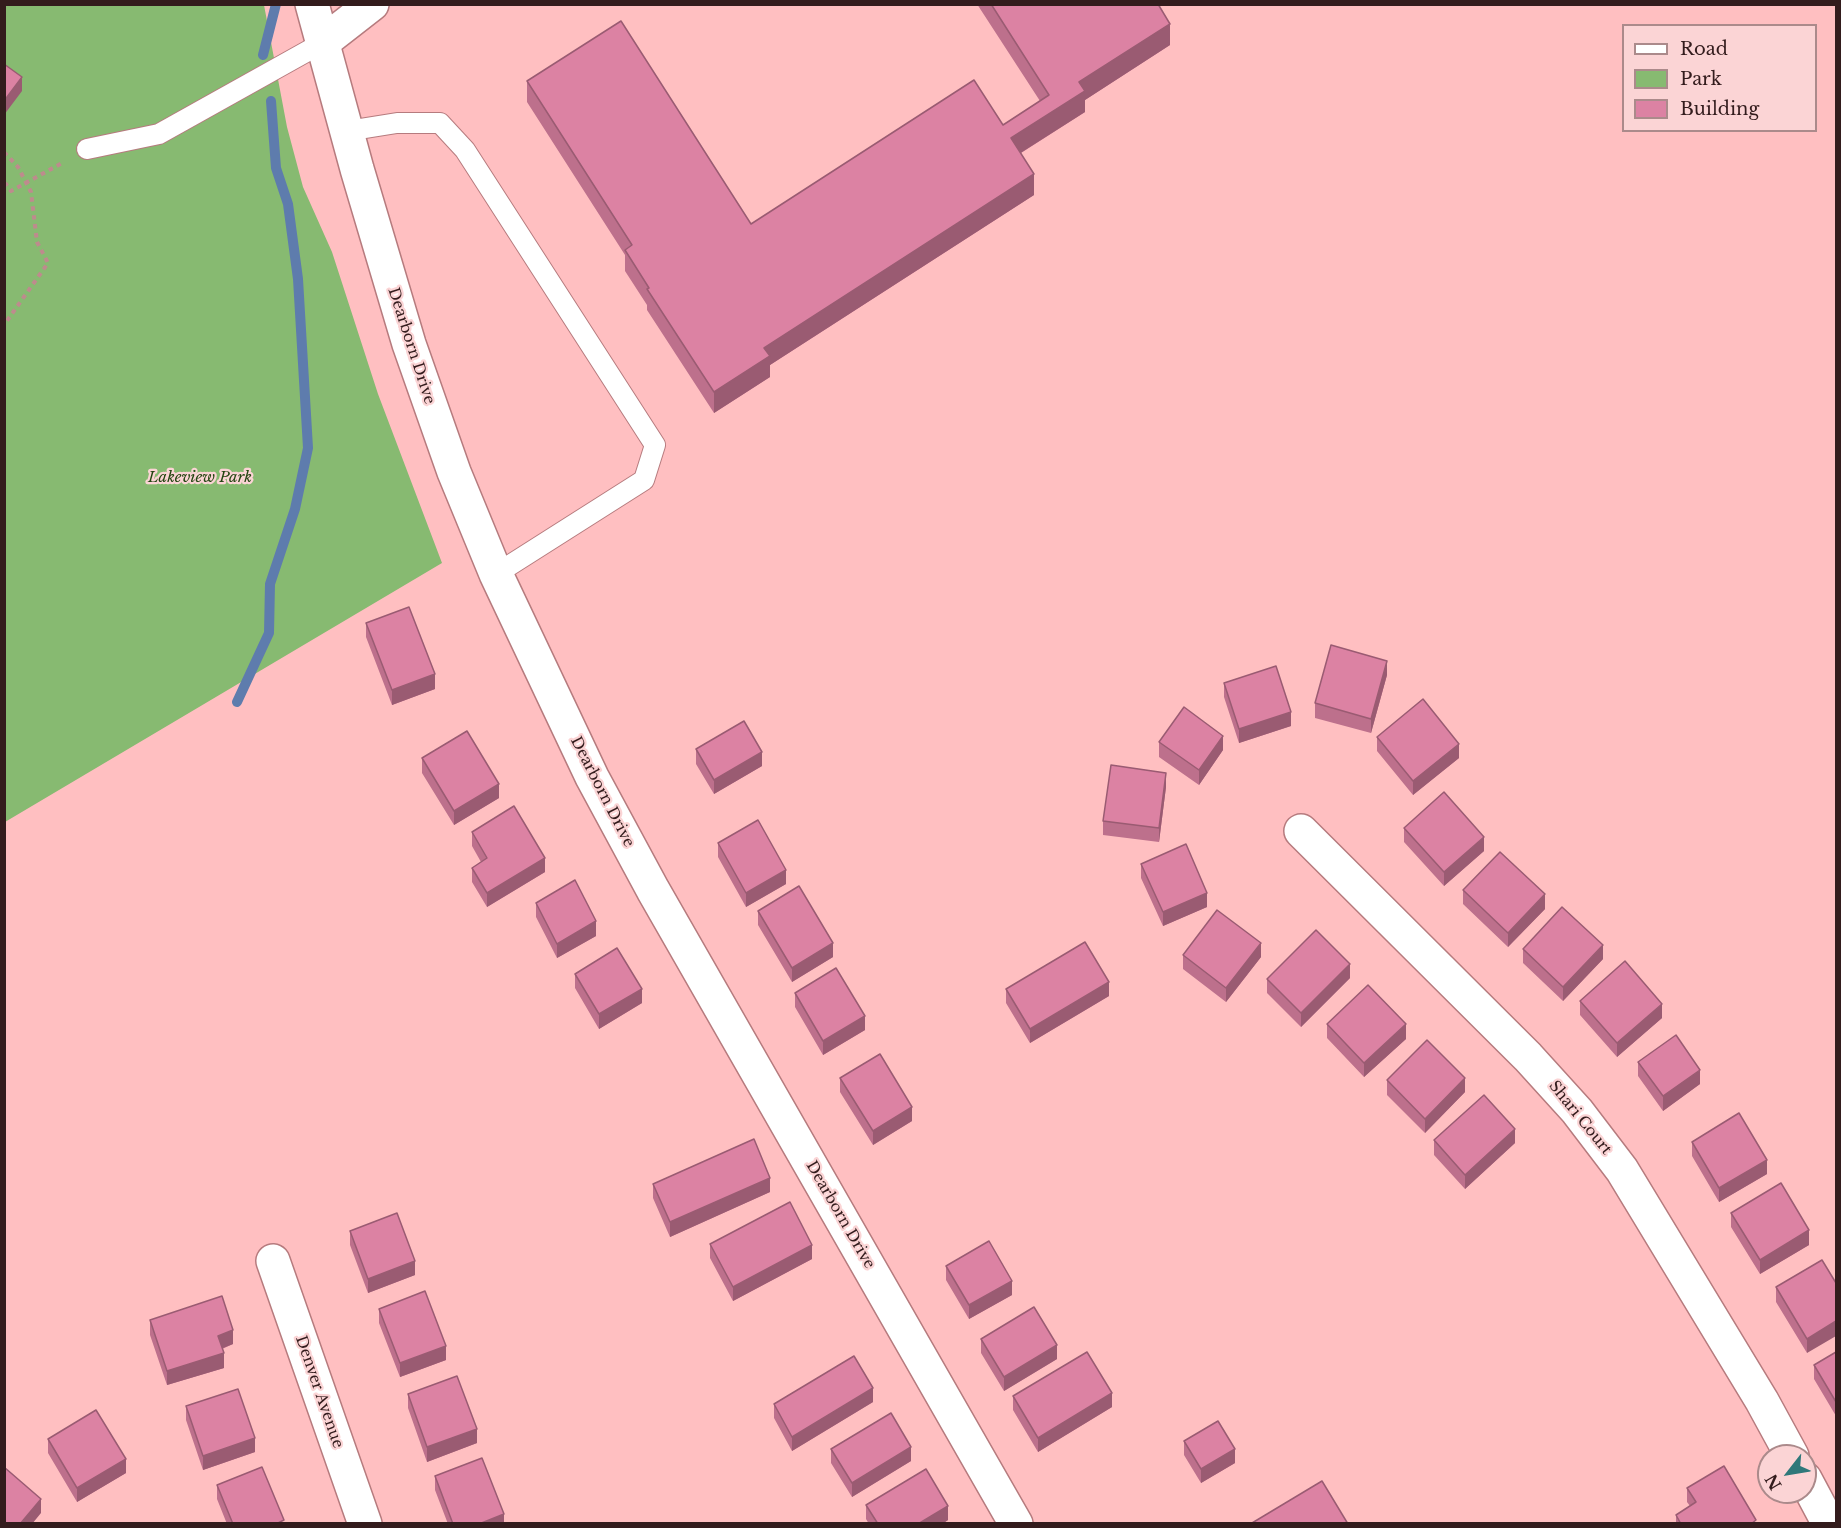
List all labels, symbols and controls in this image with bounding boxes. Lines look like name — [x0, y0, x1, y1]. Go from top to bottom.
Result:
legend — [1622, 24, 1817, 132]
text: Road — [1680, 38, 1728, 60]
text: Park — [1680, 68, 1722, 90]
text: Building — [1680, 98, 1759, 120]
street label: Dearborn Drive — [384, 285, 438, 407]
park label: Lakeview Park — [148, 469, 252, 487]
street label: Dearborn Drive — [566, 734, 638, 850]
street label: Shari Court — [1545, 1078, 1615, 1158]
street label: Dearborn Drive — [802, 1158, 878, 1272]
street label: Denver Avenue — [291, 1333, 347, 1451]
north arrow — [1757, 1444, 1817, 1504]
text: N — [1761, 1471, 1786, 1494]

